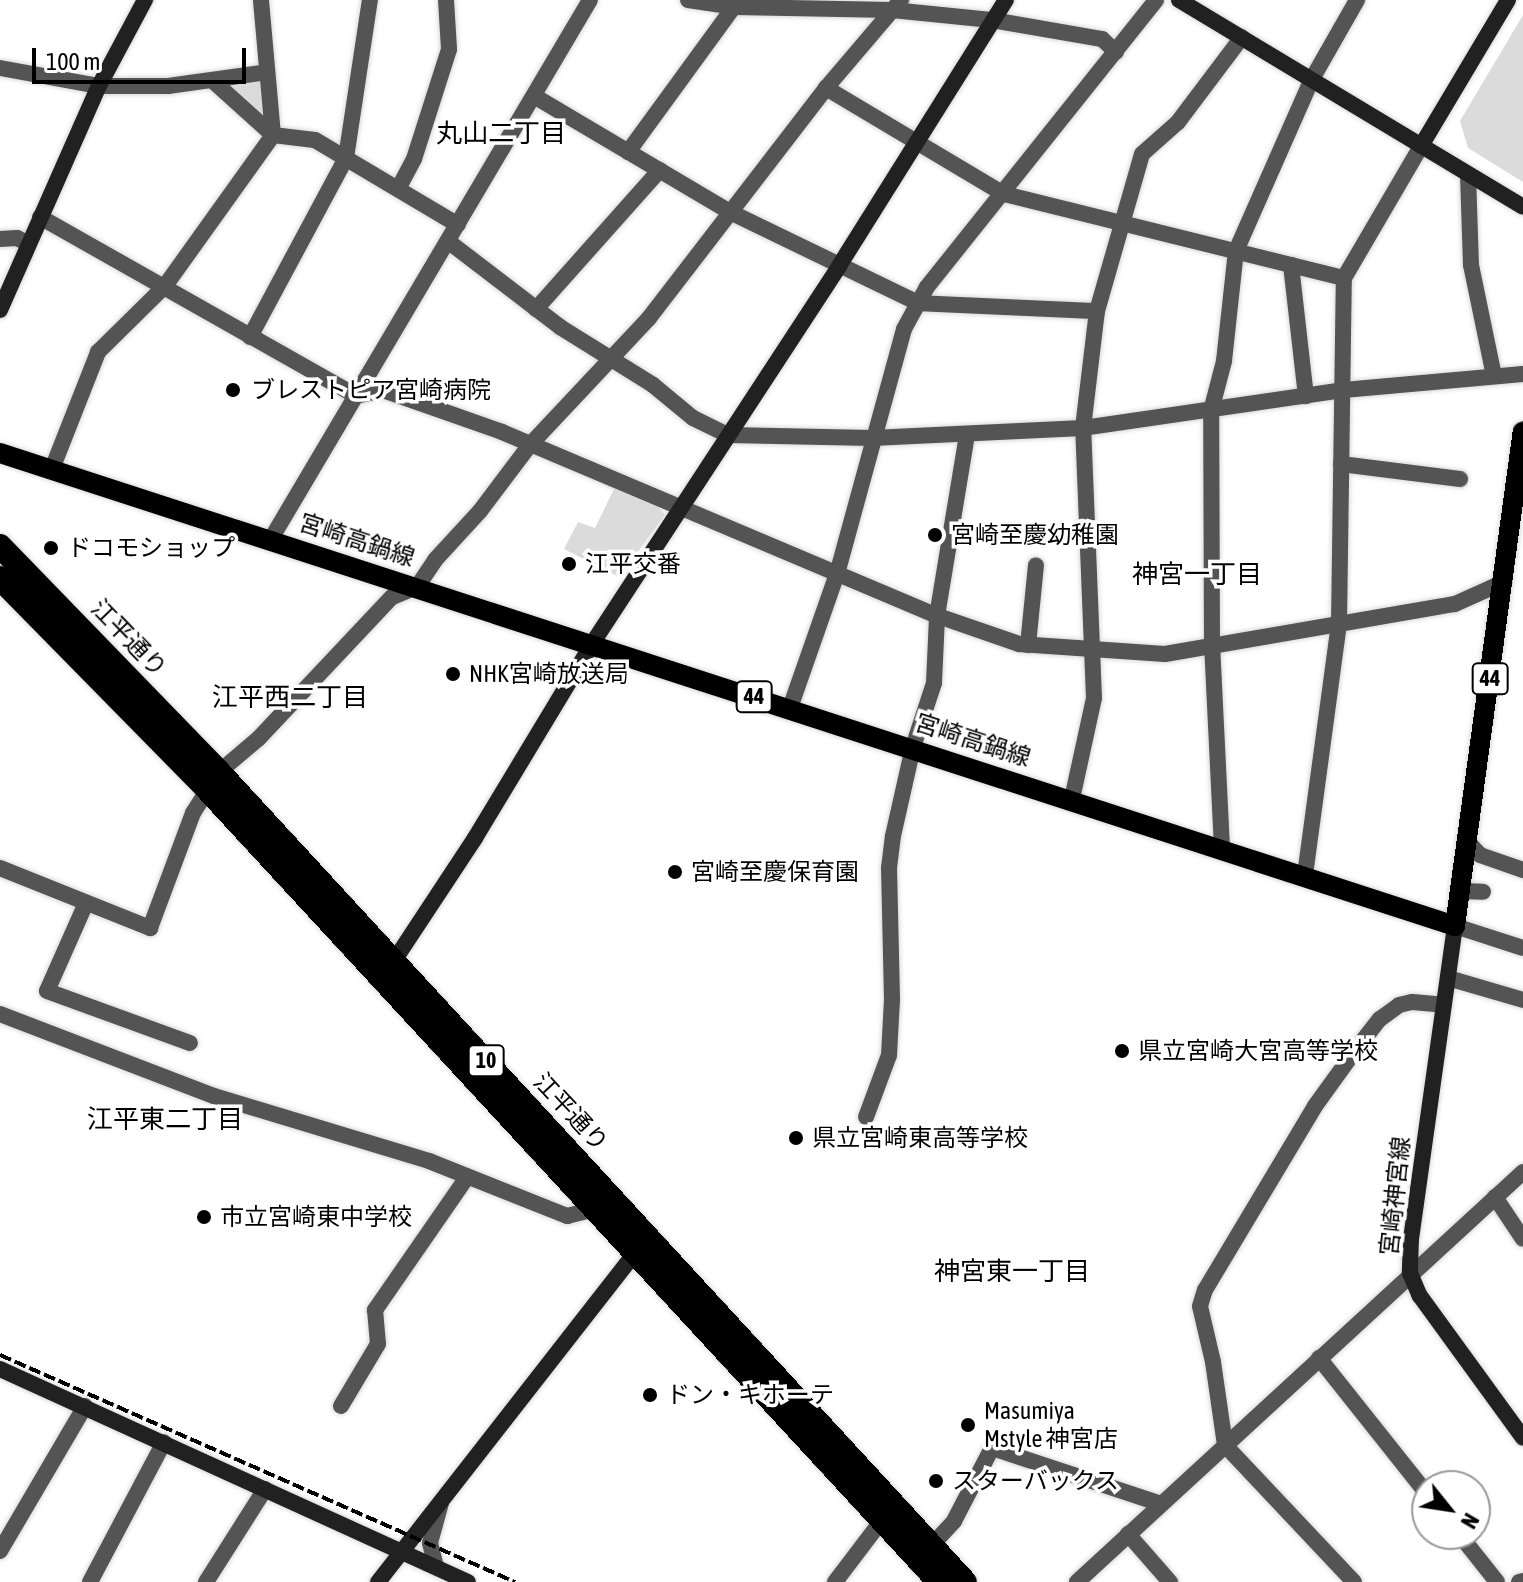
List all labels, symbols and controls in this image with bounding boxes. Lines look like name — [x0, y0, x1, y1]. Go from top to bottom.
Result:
scale bar — [36, 32, 250, 82]
text: 100 m — [46, 48, 100, 75]
district label: 丸山二丁目 — [436, 118, 566, 150]
place label: ブレストピア宮崎病院 — [251, 376, 491, 404]
marker: ブレストピア宮崎病院 — [222, 379, 244, 401]
street label: 宮崎高鍋線 — [295, 508, 419, 572]
place label: 宮崎至慶幼稚園 — [951, 521, 1119, 549]
marker: 宮崎至慶幼稚園 — [926, 526, 944, 544]
place label: ドコモショップ — [67, 534, 235, 562]
marker: ドコモショップ — [42, 539, 60, 557]
place label: 江平交番 — [585, 550, 681, 578]
marker: 江平交番 — [560, 555, 578, 573]
district label: 神宮一丁目 — [1132, 559, 1262, 591]
street label: 江平通り — [85, 593, 173, 683]
place label: NHK宮崎放送局 — [469, 660, 629, 688]
road number: 44 — [1470, 661, 1510, 697]
marker: NHK宮崎放送局 — [444, 665, 462, 683]
road number: 44 — [734, 679, 774, 715]
district label: 江平西二丁目 — [212, 682, 368, 714]
street label: 宮崎高鍋線 — [911, 708, 1035, 772]
place label: 宮崎至慶保育園 — [691, 858, 859, 886]
marker: 宮崎至慶保育園 — [666, 863, 684, 881]
place label: 県立宮崎大宮高等学校 — [1138, 1037, 1378, 1065]
marker: 県立宮崎大宮高等学校 — [1113, 1042, 1131, 1060]
road number: 10 — [466, 1043, 506, 1079]
street label: 江平通り — [528, 1067, 614, 1157]
district label: 江平東二丁目 — [87, 1104, 243, 1136]
place label: 県立宮崎東高等学校 — [812, 1124, 1028, 1152]
marker: 県立宮崎東高等学校 — [787, 1129, 805, 1147]
street label: 宮崎神宮線 — [1374, 1135, 1416, 1257]
place label: 市立宮崎東中学校 — [220, 1203, 412, 1231]
marker: 市立宮崎東中学校 — [195, 1208, 213, 1226]
district label: 神宮東一丁目 — [934, 1256, 1090, 1288]
place label: ドン・キホーテ — [666, 1381, 834, 1409]
marker: ドン・キホーテ — [641, 1386, 659, 1404]
place label: Masumiya Mstyle 神宮店 — [984, 1397, 1118, 1453]
marker: Masumiya Mstyle 神宮店 — [959, 1416, 977, 1434]
place label: スターバックス — [952, 1467, 1120, 1495]
north arrow — [1411, 1470, 1491, 1550]
marker: スターバックス — [927, 1472, 945, 1490]
text: N — [1456, 1509, 1485, 1533]

